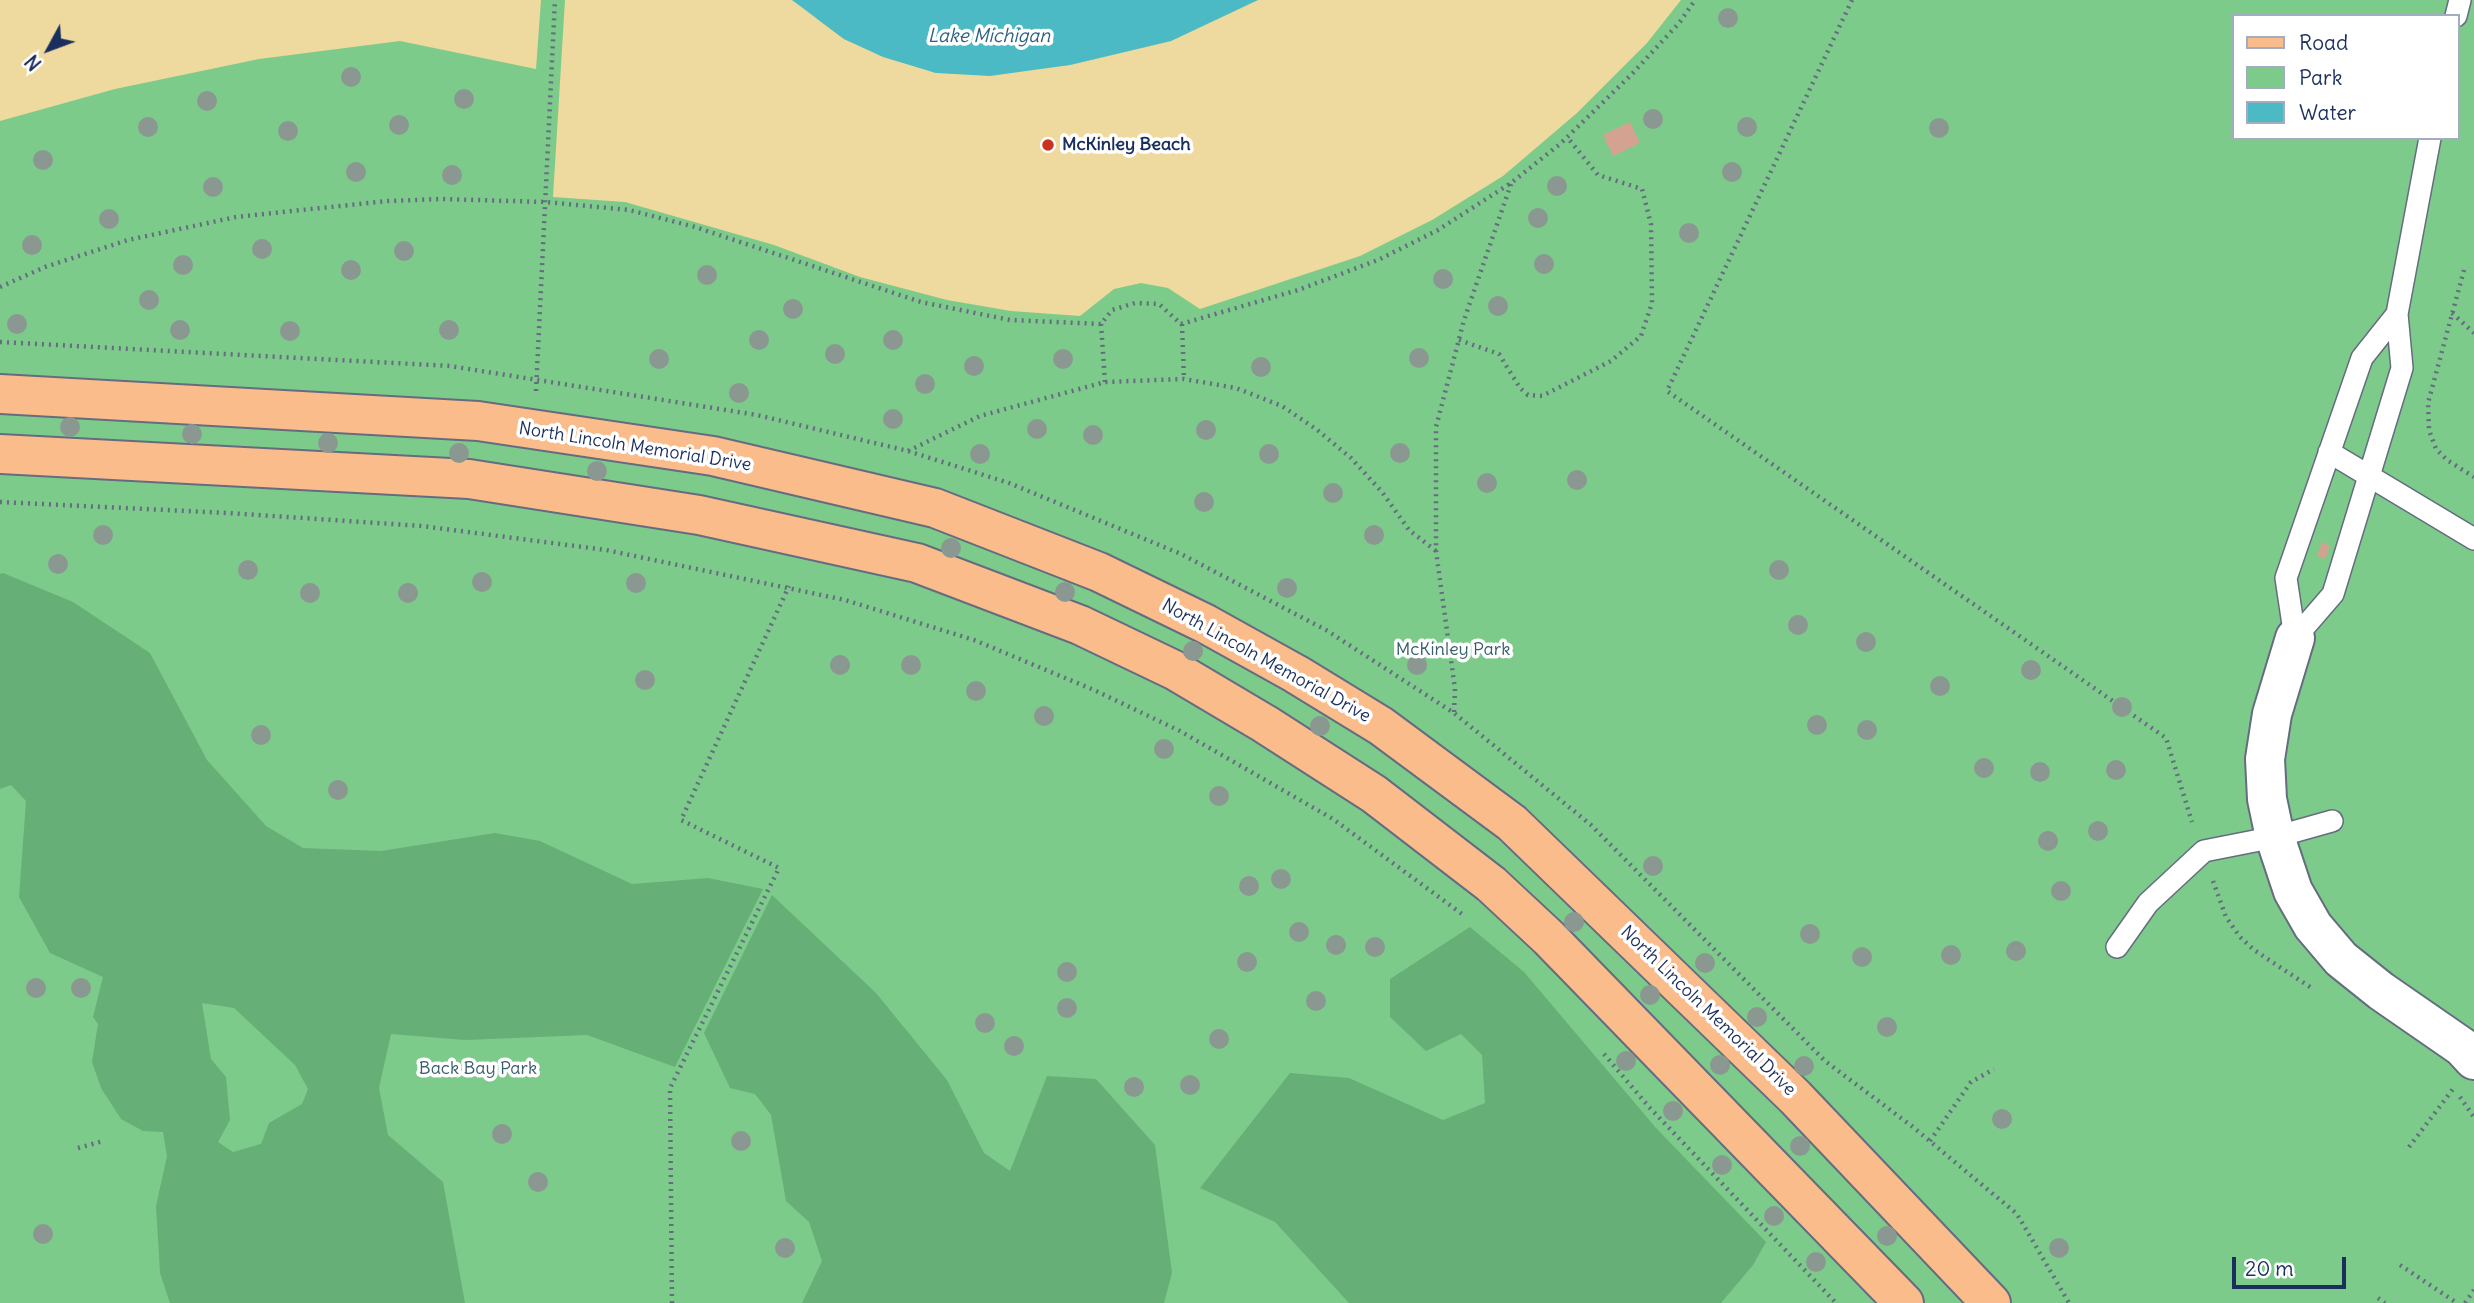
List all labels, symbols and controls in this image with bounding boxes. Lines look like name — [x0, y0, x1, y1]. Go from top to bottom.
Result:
north arrow — [14, 14, 84, 84]
legend — [2232, 14, 2460, 140]
water label: Lake Michigan — [928, 26, 1050, 48]
text: Road — [2299, 29, 2348, 56]
text: N — [20, 50, 47, 76]
text: Park — [2299, 64, 2342, 91]
text: Water — [2299, 99, 2356, 126]
place label: McKinley Beach — [1062, 134, 1191, 156]
marker: McKinley Beach — [1040, 137, 1056, 153]
street label: North Lincoln Memorial Drive — [517, 418, 753, 476]
street label: North Lincoln Memorial Drive — [1158, 595, 1374, 727]
park label: McKinley Park — [1396, 639, 1510, 661]
street label: North Lincoln Memorial Drive — [1616, 922, 1800, 1100]
park label: Back Bay Park — [419, 1058, 537, 1080]
scale bar — [2236, 1244, 2350, 1288]
text: 20 m — [2245, 1255, 2294, 1282]

